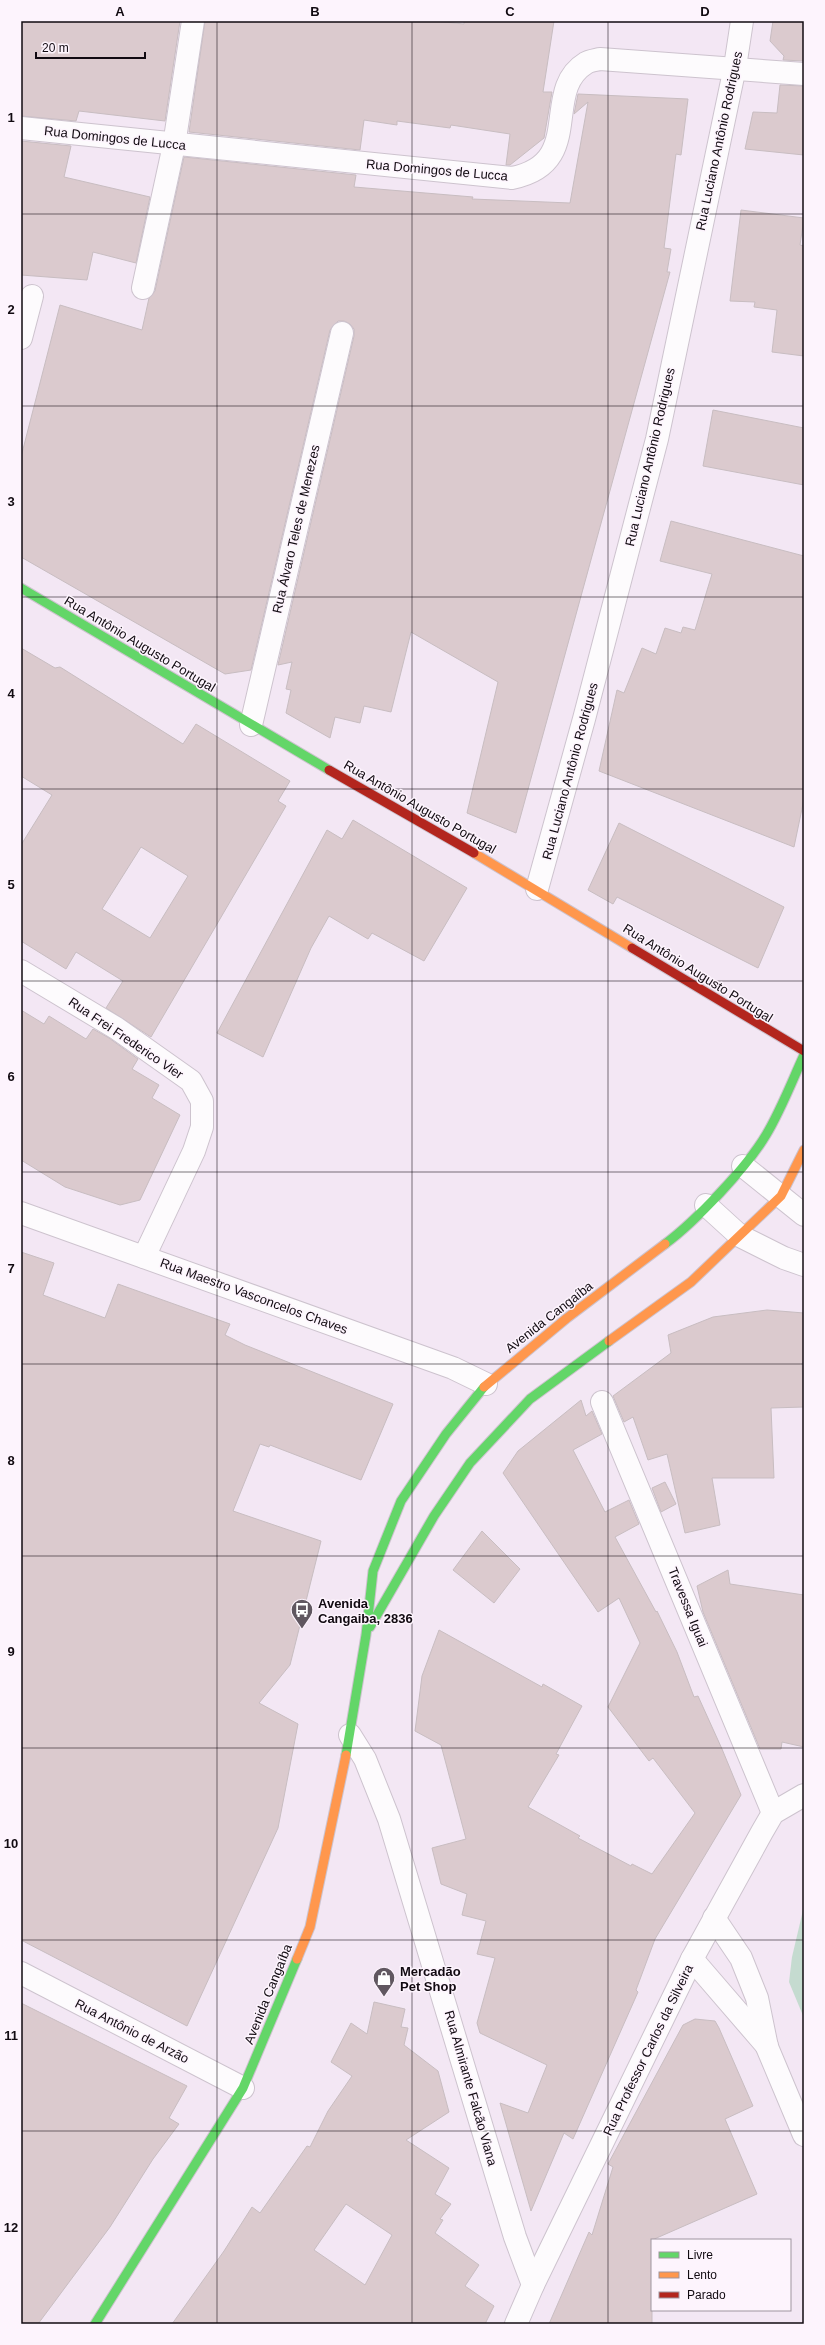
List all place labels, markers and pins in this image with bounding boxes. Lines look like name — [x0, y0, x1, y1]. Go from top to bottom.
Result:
place label: Avenida Cangaiba, 2836 — [318, 1596, 413, 1626]
bus stop icon: Avenida Cangaiba, 2836 — [289, 1597, 315, 1630]
place label: Mercadão Pet Shop — [400, 1964, 461, 1994]
shop icon: Mercadão Pet Shop — [371, 1965, 397, 1998]

